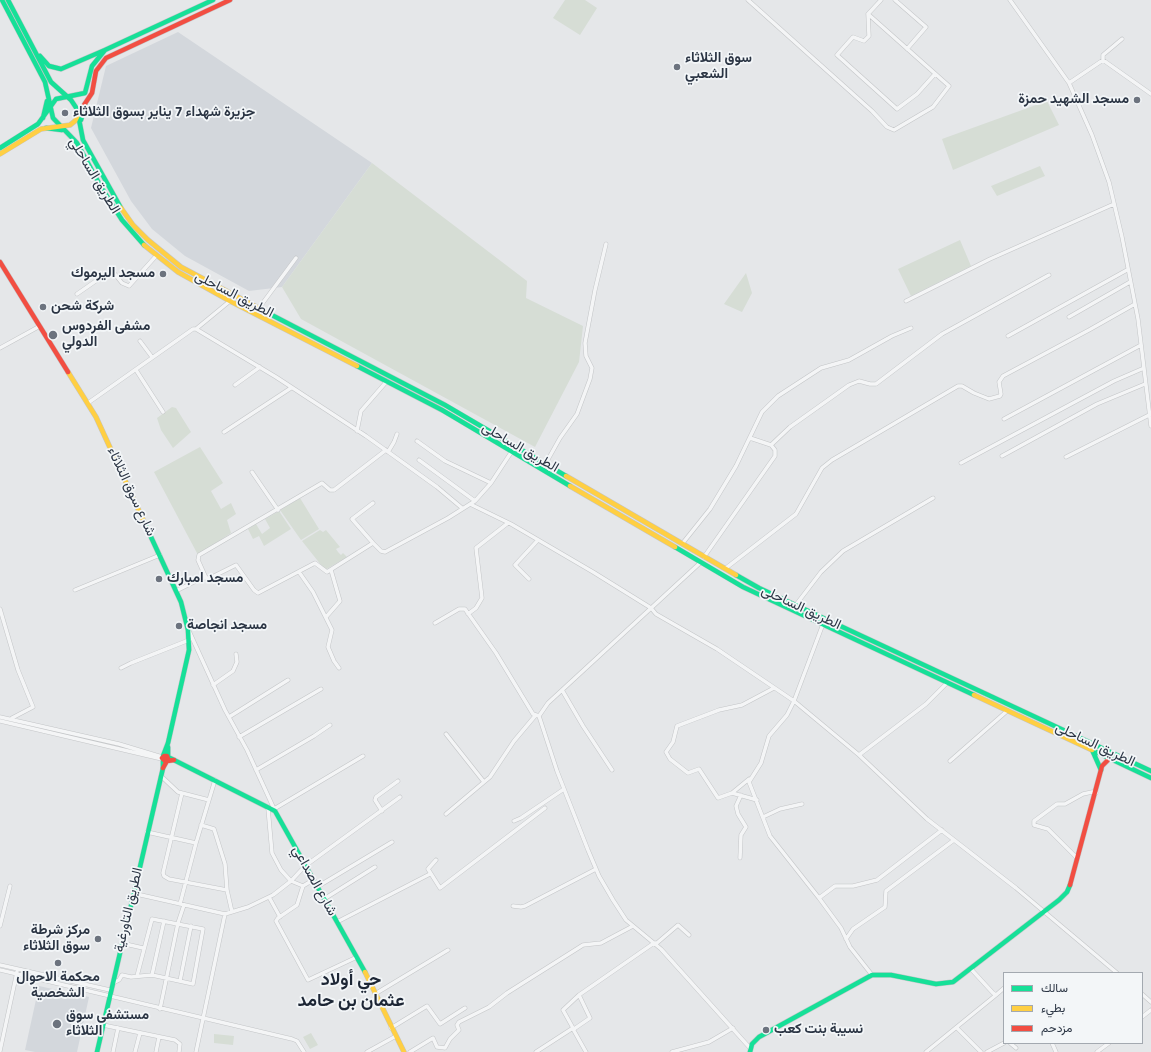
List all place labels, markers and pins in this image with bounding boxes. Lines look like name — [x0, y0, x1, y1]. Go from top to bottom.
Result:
place label: سوق الثلاثاء الشعبي — [685, 51, 752, 84]
marker: سوق الثلاثاء الشعبي — [672, 62, 682, 72]
place label: مسجد الشهيد حمزة — [1018, 92, 1129, 108]
marker: مسجد الشهيد حمزة — [1132, 95, 1142, 105]
place label: جزيرة شهداء 7 يناير بسوق الثلاثاء — [73, 105, 255, 121]
marker: جزيرة شهداء 7 يناير بسوق الثلاثاء — [60, 108, 70, 118]
place label: مسجد اليرموك — [71, 266, 155, 282]
marker: مسجد اليرموك — [158, 269, 168, 279]
place label: شركة شحن — [51, 299, 114, 315]
marker: شركة شحن — [38, 302, 48, 312]
place label: مشفى الفردوس الدولي — [62, 319, 150, 352]
marker: مشفى الفردوس الدولي — [47, 329, 59, 341]
place label: مسجد امبارك — [167, 571, 243, 587]
marker: مسجد امبارك — [154, 574, 164, 584]
place label: مسجد انجاصة — [187, 618, 267, 634]
marker: مسجد انجاصة — [174, 621, 184, 631]
place label: مركز شرطة سوق الثلاثاء — [23, 923, 90, 956]
marker: مركز شرطة سوق الثلاثاء — [93, 934, 103, 944]
marker: محكمة الاحوال الشخصية — [53, 958, 63, 968]
place label: محكمة الاحوال الشخصية — [16, 970, 100, 1002]
place label: مستشفى سوق الثلاثاء — [66, 1008, 149, 1040]
marker: مستشفى سوق الثلاثاء — [51, 1018, 63, 1030]
place label: نسيبة بنت كعب — [774, 1022, 863, 1038]
marker: نسيبة بنت كعب — [761, 1025, 771, 1035]

